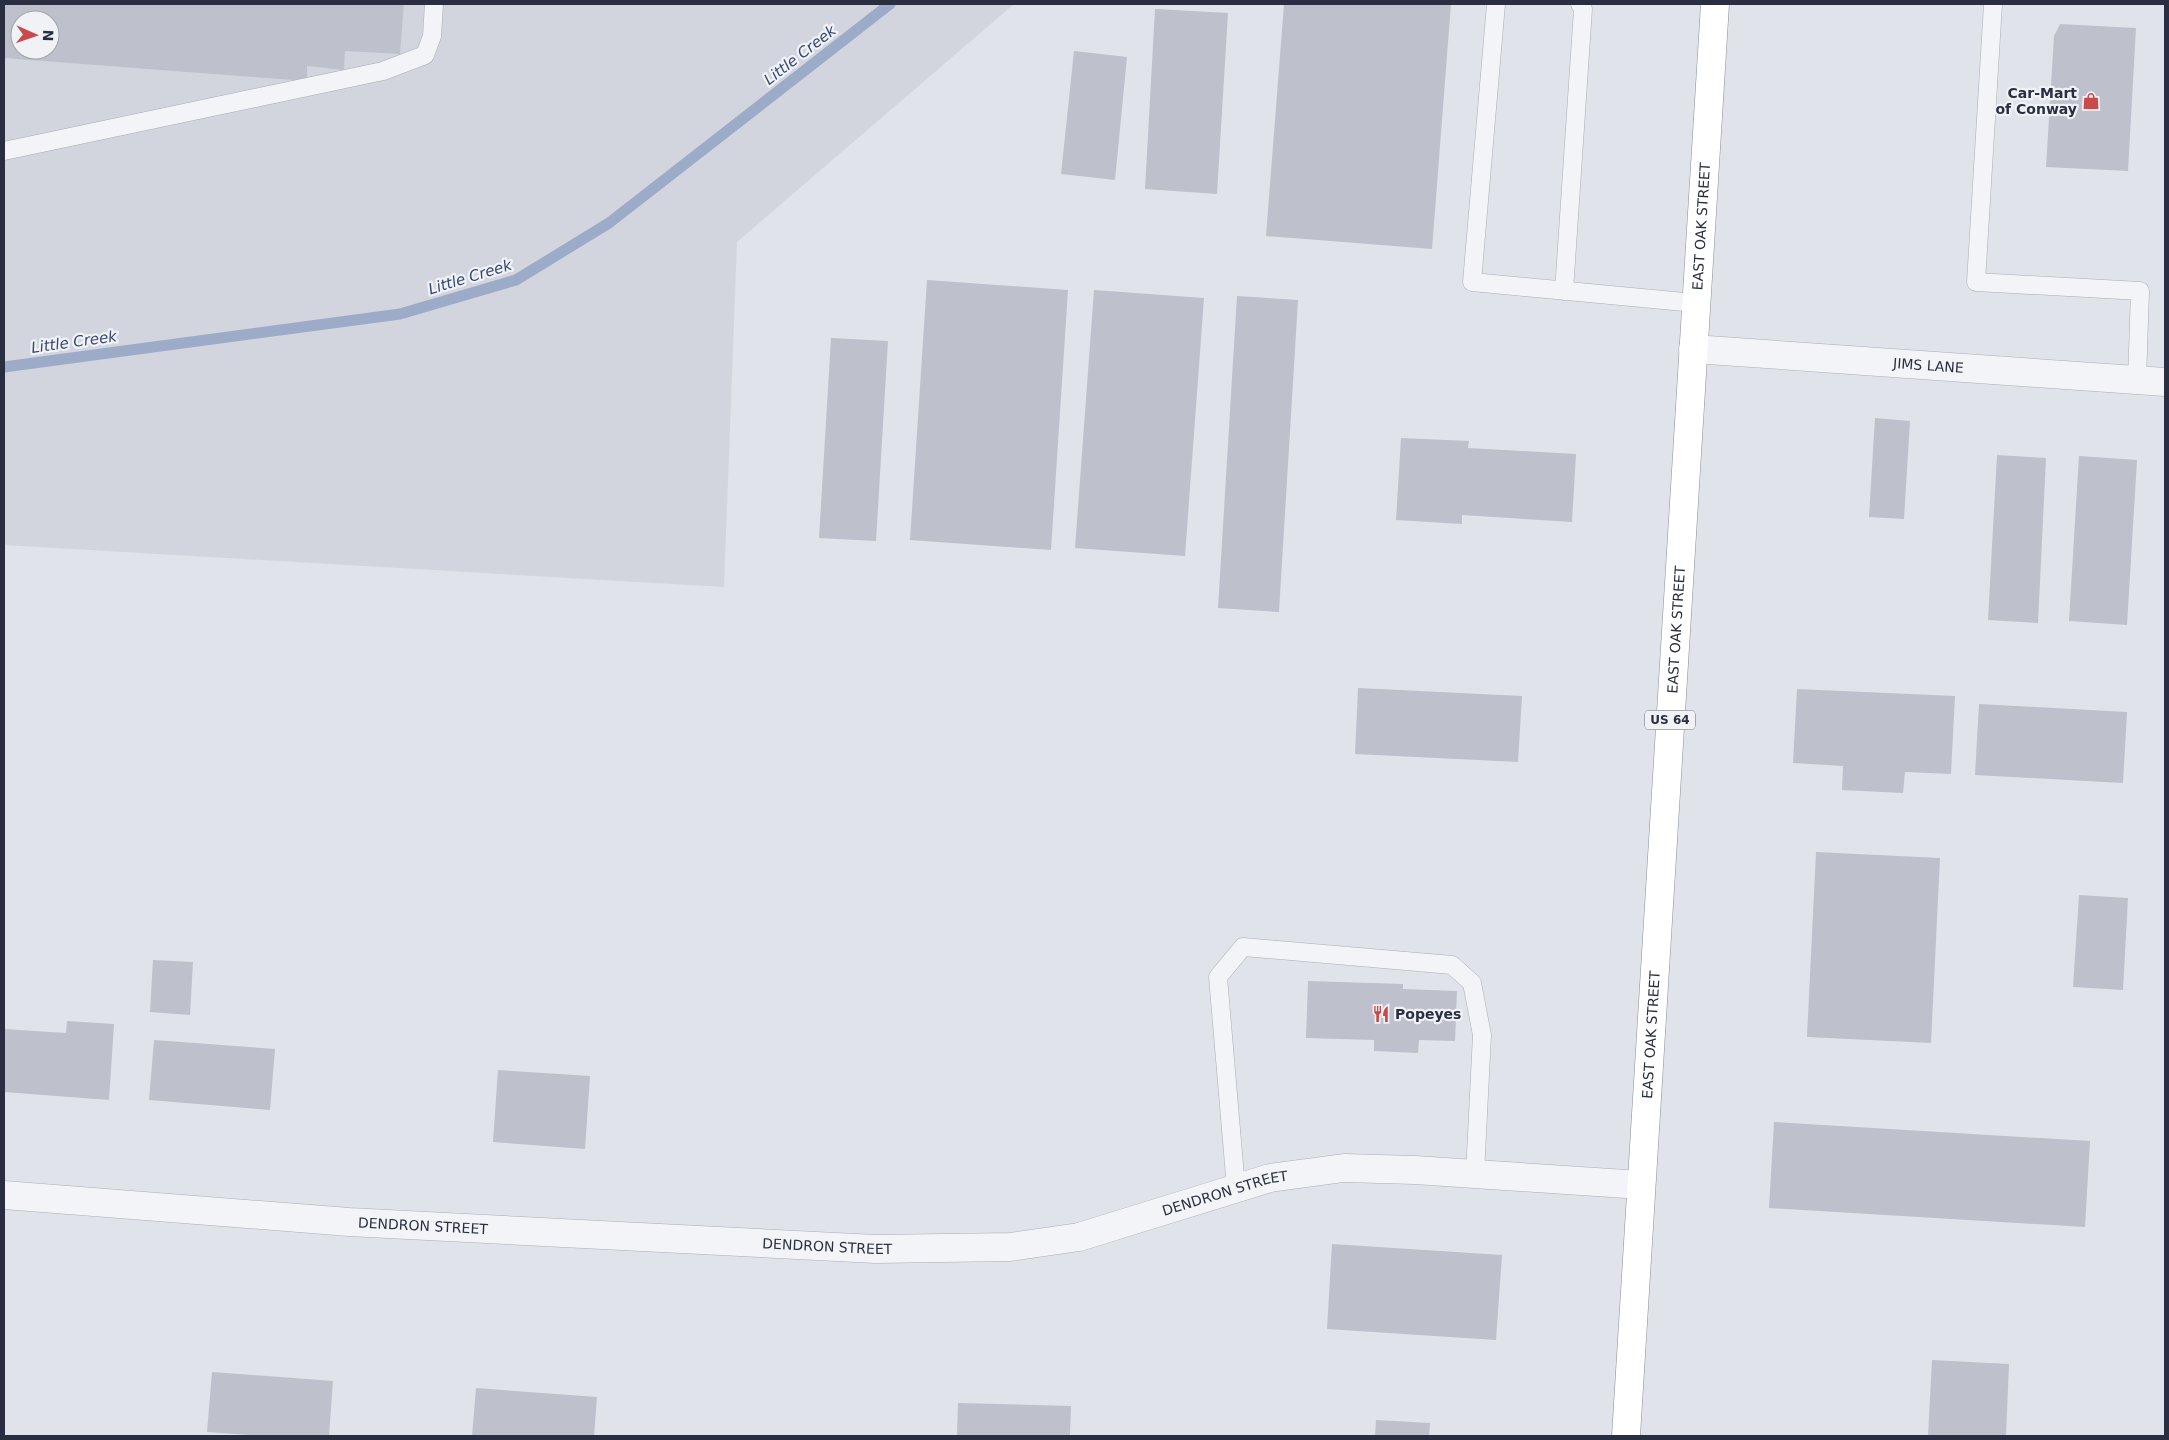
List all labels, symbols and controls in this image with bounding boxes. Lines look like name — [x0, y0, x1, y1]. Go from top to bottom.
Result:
north arrow — [10, 10, 60, 60]
water label: Little Creek — [760, 21, 841, 89]
text: N — [40, 29, 56, 42]
place label: Car-Mart of Conway — [1995, 85, 2077, 117]
shop icon: Car-Mart of Conway — [2081, 91, 2101, 111]
street label: EAST OAK STREET — [1689, 162, 1713, 291]
water label: Little Creek — [426, 255, 515, 298]
water label: Little Creek — [30, 327, 119, 357]
street label: JIMS LANE — [1892, 355, 1964, 376]
street label: EAST OAK STREET — [1664, 565, 1688, 694]
road number: US 64 — [1645, 710, 1695, 730]
street label: EAST OAK STREET — [1639, 970, 1663, 1099]
restaurant icon: Popeyes — [1371, 1004, 1391, 1024]
place label: Popeyes — [1395, 1006, 1461, 1022]
street label: DENDRON STREET — [1160, 1168, 1289, 1219]
street label: DENDRON STREET — [357, 1214, 489, 1237]
street label: DENDRON STREET — [762, 1235, 893, 1257]

